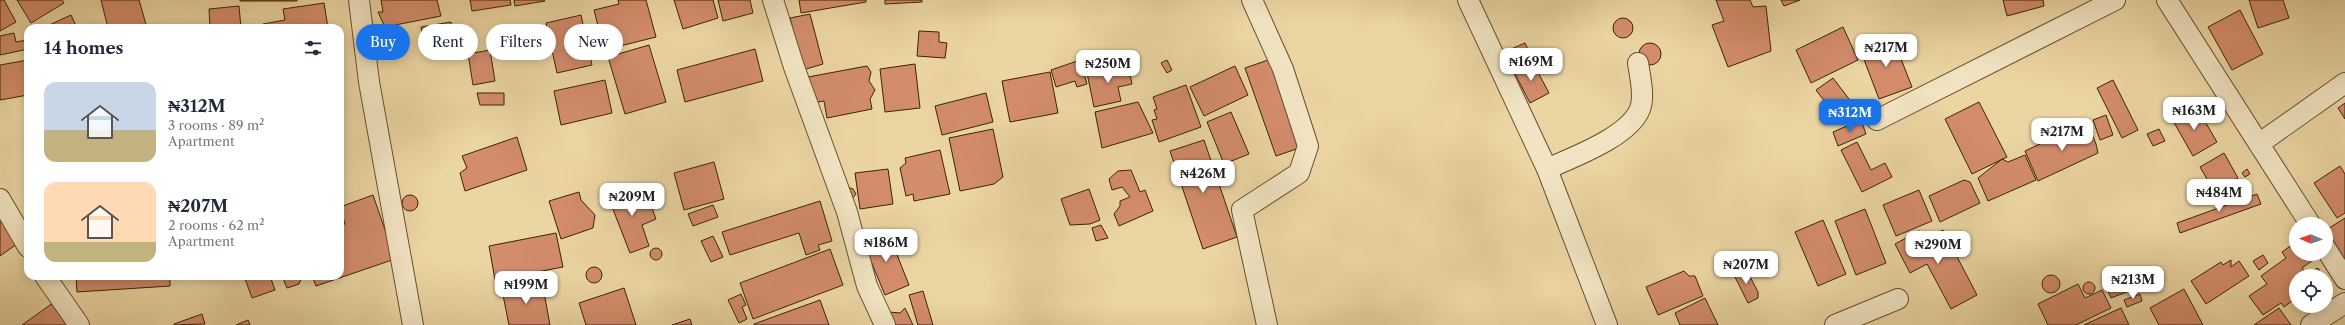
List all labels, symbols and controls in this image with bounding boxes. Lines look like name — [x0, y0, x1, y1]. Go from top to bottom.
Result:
chip: Buy — [356, 24, 410, 60]
chip: Rent — [418, 24, 478, 60]
chip: Filters — [486, 24, 556, 60]
chip: New — [564, 24, 623, 60]
pin: ₦217M — [1858, 34, 1914, 68]
icon: filters — [302, 37, 324, 59]
text: 14 homes — [44, 38, 123, 58]
text: ₦217M — [1864, 39, 1908, 55]
pin: ₦169M — [1503, 48, 1559, 82]
pin: ₦250M — [1080, 50, 1136, 84]
text: ₦169M — [1509, 53, 1553, 69]
text: ₦250M — [1085, 55, 1131, 71]
text: ₦312M — [168, 96, 226, 116]
pin: ₦163M — [2166, 97, 2222, 131]
icon: home — [76, 98, 124, 146]
pin: ₦312M — [1822, 99, 1878, 133]
text: ₦163M — [2172, 102, 2216, 118]
text: ₦312M — [1828, 104, 1872, 120]
text: 3 rooms · 89 m² — [168, 117, 264, 133]
pin: ₦217M — [2034, 118, 2090, 152]
text: ₦217M — [2040, 123, 2084, 139]
text: Apartment — [168, 133, 235, 149]
pin: ₦426M — [1175, 160, 1231, 194]
text: ₦426M — [1180, 165, 1226, 181]
pin: ₦484M — [2191, 179, 2247, 213]
pin: ₦209M — [604, 183, 660, 217]
text: ₦484M — [2196, 184, 2242, 200]
text: ₦209M — [609, 188, 655, 204]
text: ₦207M — [168, 196, 228, 216]
icon: home — [76, 198, 124, 246]
text: 2 rooms · 62 m² — [168, 217, 265, 233]
north arrow — [2289, 217, 2333, 261]
map controls — [2289, 217, 2333, 313]
pin: ₦186M — [858, 229, 914, 263]
pin: ₦290M — [1910, 231, 1966, 265]
text: Apartment — [168, 233, 235, 249]
text: ₦186M — [864, 234, 908, 250]
text: ₦290M — [1915, 236, 1961, 252]
pin: ₦207M — [1718, 251, 1774, 285]
text: ₦207M — [1723, 256, 1769, 272]
pin: ₦213M — [2105, 266, 2161, 300]
button: locate — [2289, 269, 2333, 313]
pin: ₦199M — [498, 271, 554, 305]
text: ₦213M — [2111, 271, 2155, 287]
text: ₦199M — [504, 276, 548, 292]

